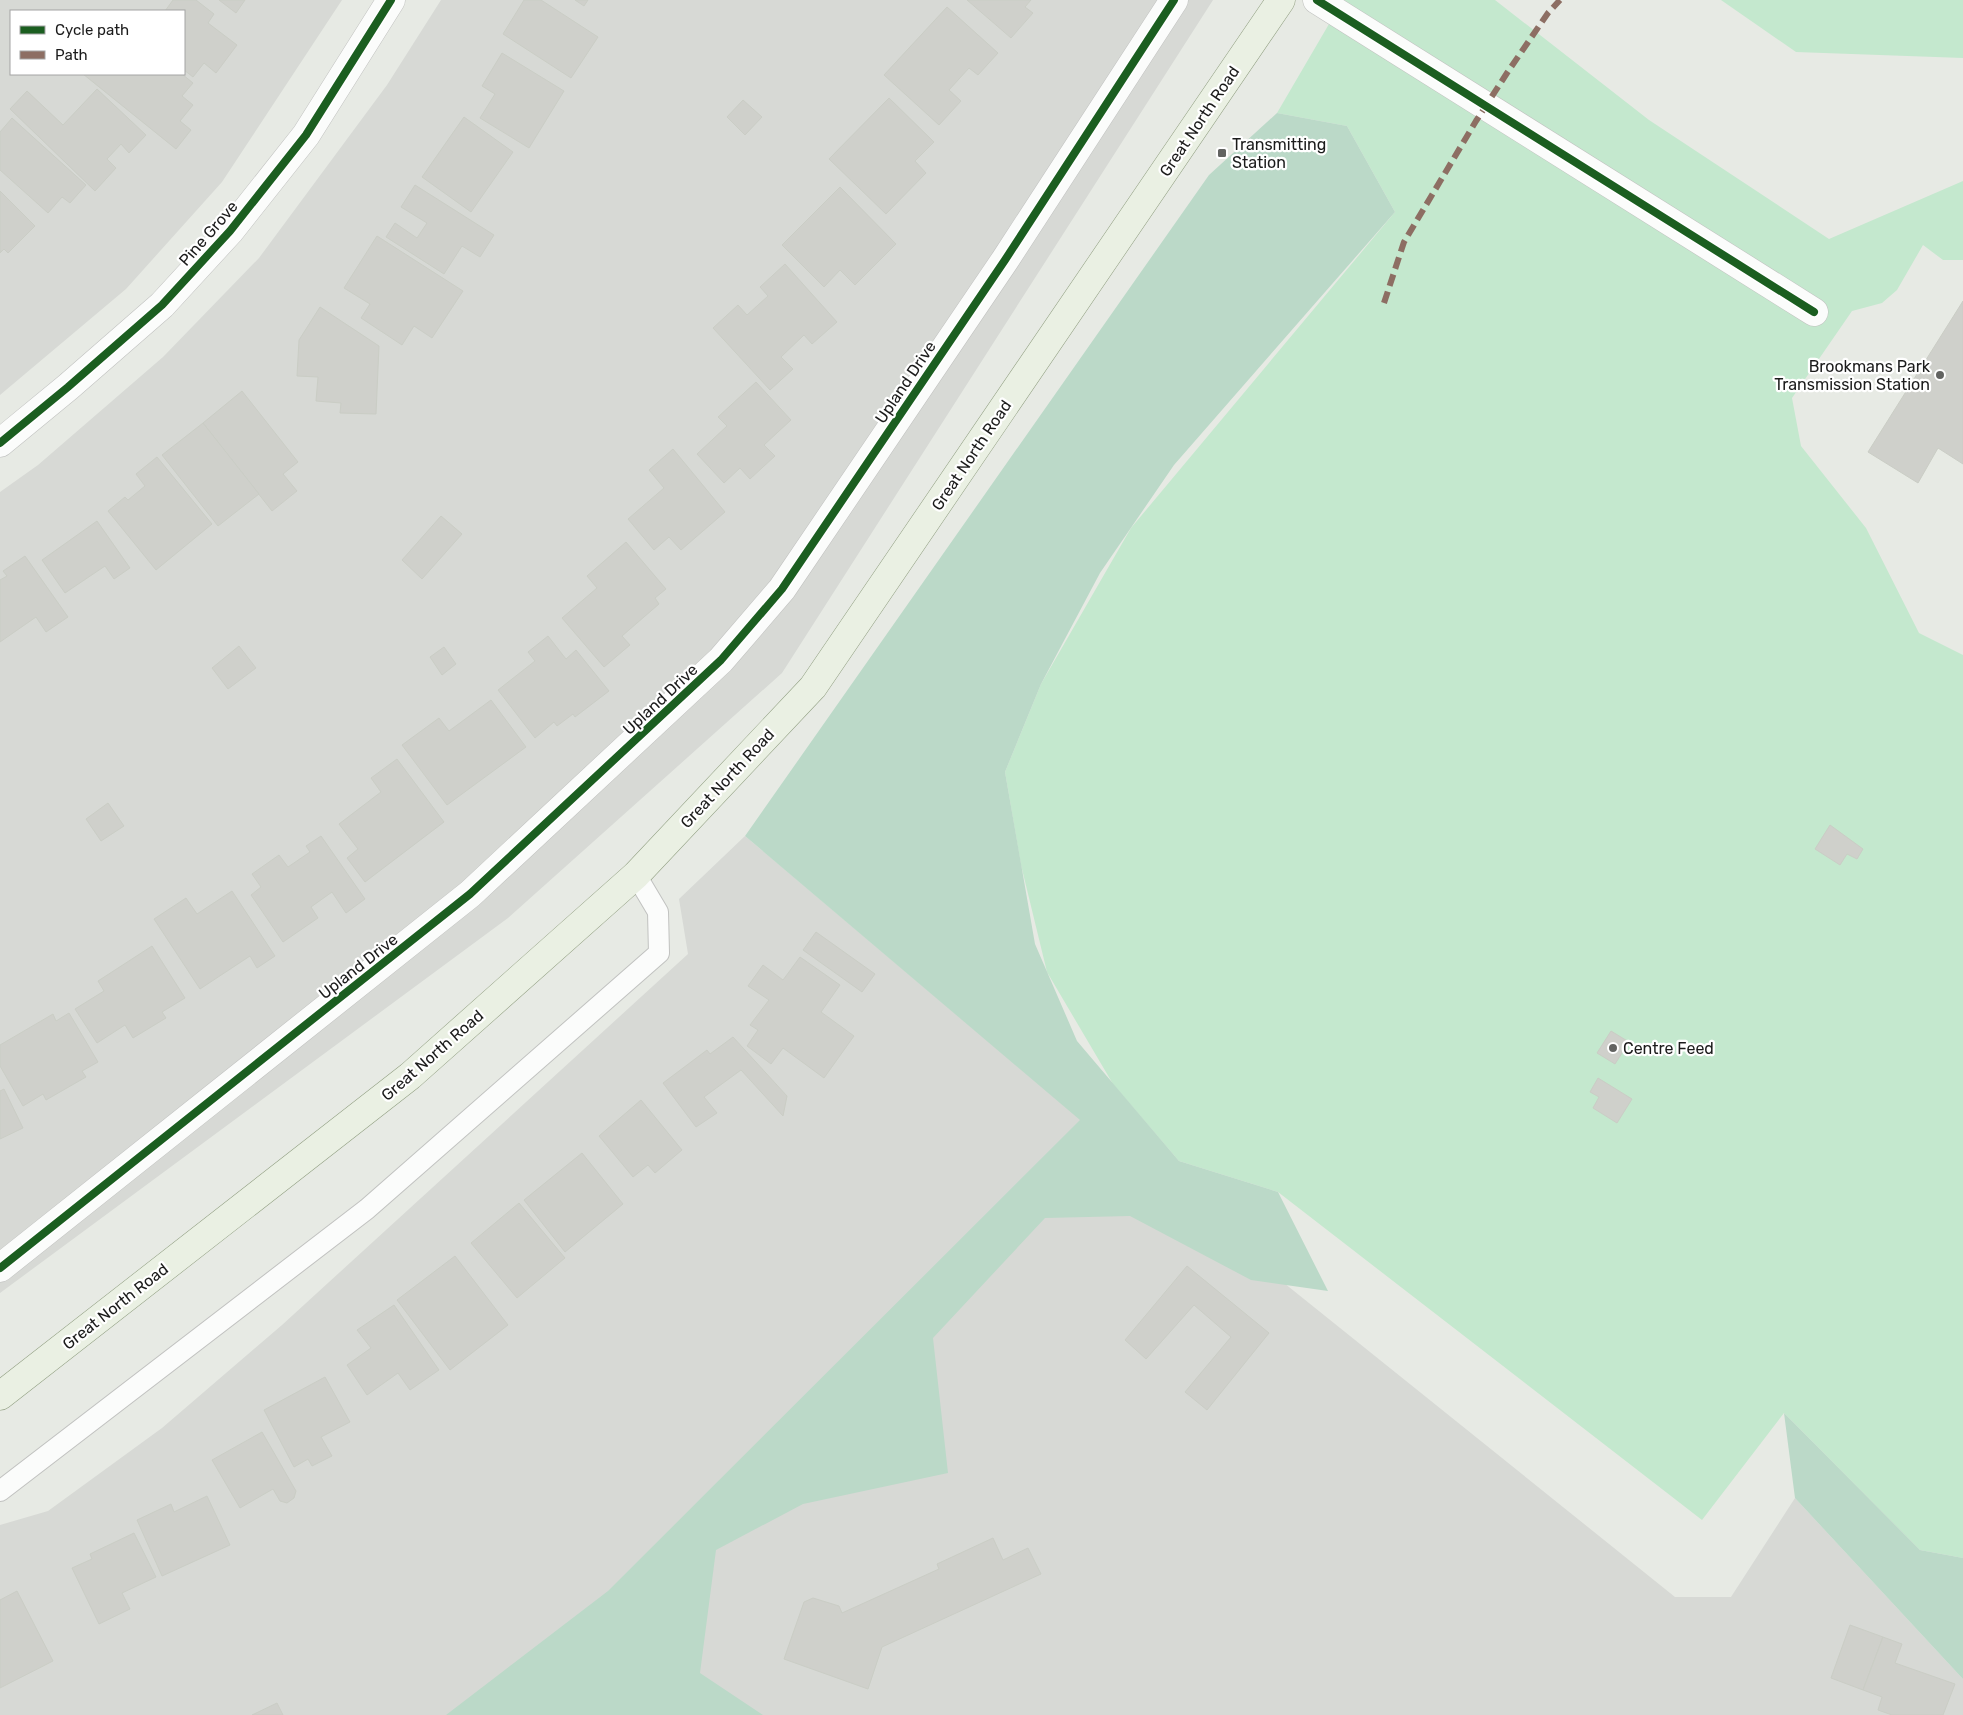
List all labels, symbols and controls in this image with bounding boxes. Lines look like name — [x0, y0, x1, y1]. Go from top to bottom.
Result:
legend — [10, 10, 185, 75]
text: Cycle path — [55, 21, 129, 39]
text: Path — [55, 46, 88, 64]
street label: Great North Road — [1155, 63, 1243, 180]
place label: Transmitting Station — [1232, 135, 1326, 172]
marker: Transmitting Station — [1216, 147, 1228, 159]
street label: Pine Grove — [175, 197, 242, 270]
street label: Upland Drive — [871, 338, 940, 427]
place label: Brookmans Park Transmission Station — [1774, 357, 1931, 394]
marker: Brookmans Park Transmission Station — [1934, 369, 1946, 381]
street label: Great North Road — [927, 397, 1015, 514]
street label: Upland Drive — [619, 660, 702, 739]
street label: Great North Road — [676, 725, 778, 832]
street label: Upland Drive — [315, 930, 402, 1003]
street label: Great North Road — [377, 1006, 487, 1105]
place label: Centre Feed — [1623, 1039, 1714, 1058]
marker: Centre Feed — [1607, 1042, 1619, 1054]
street label: Great North Road — [59, 1259, 172, 1354]

